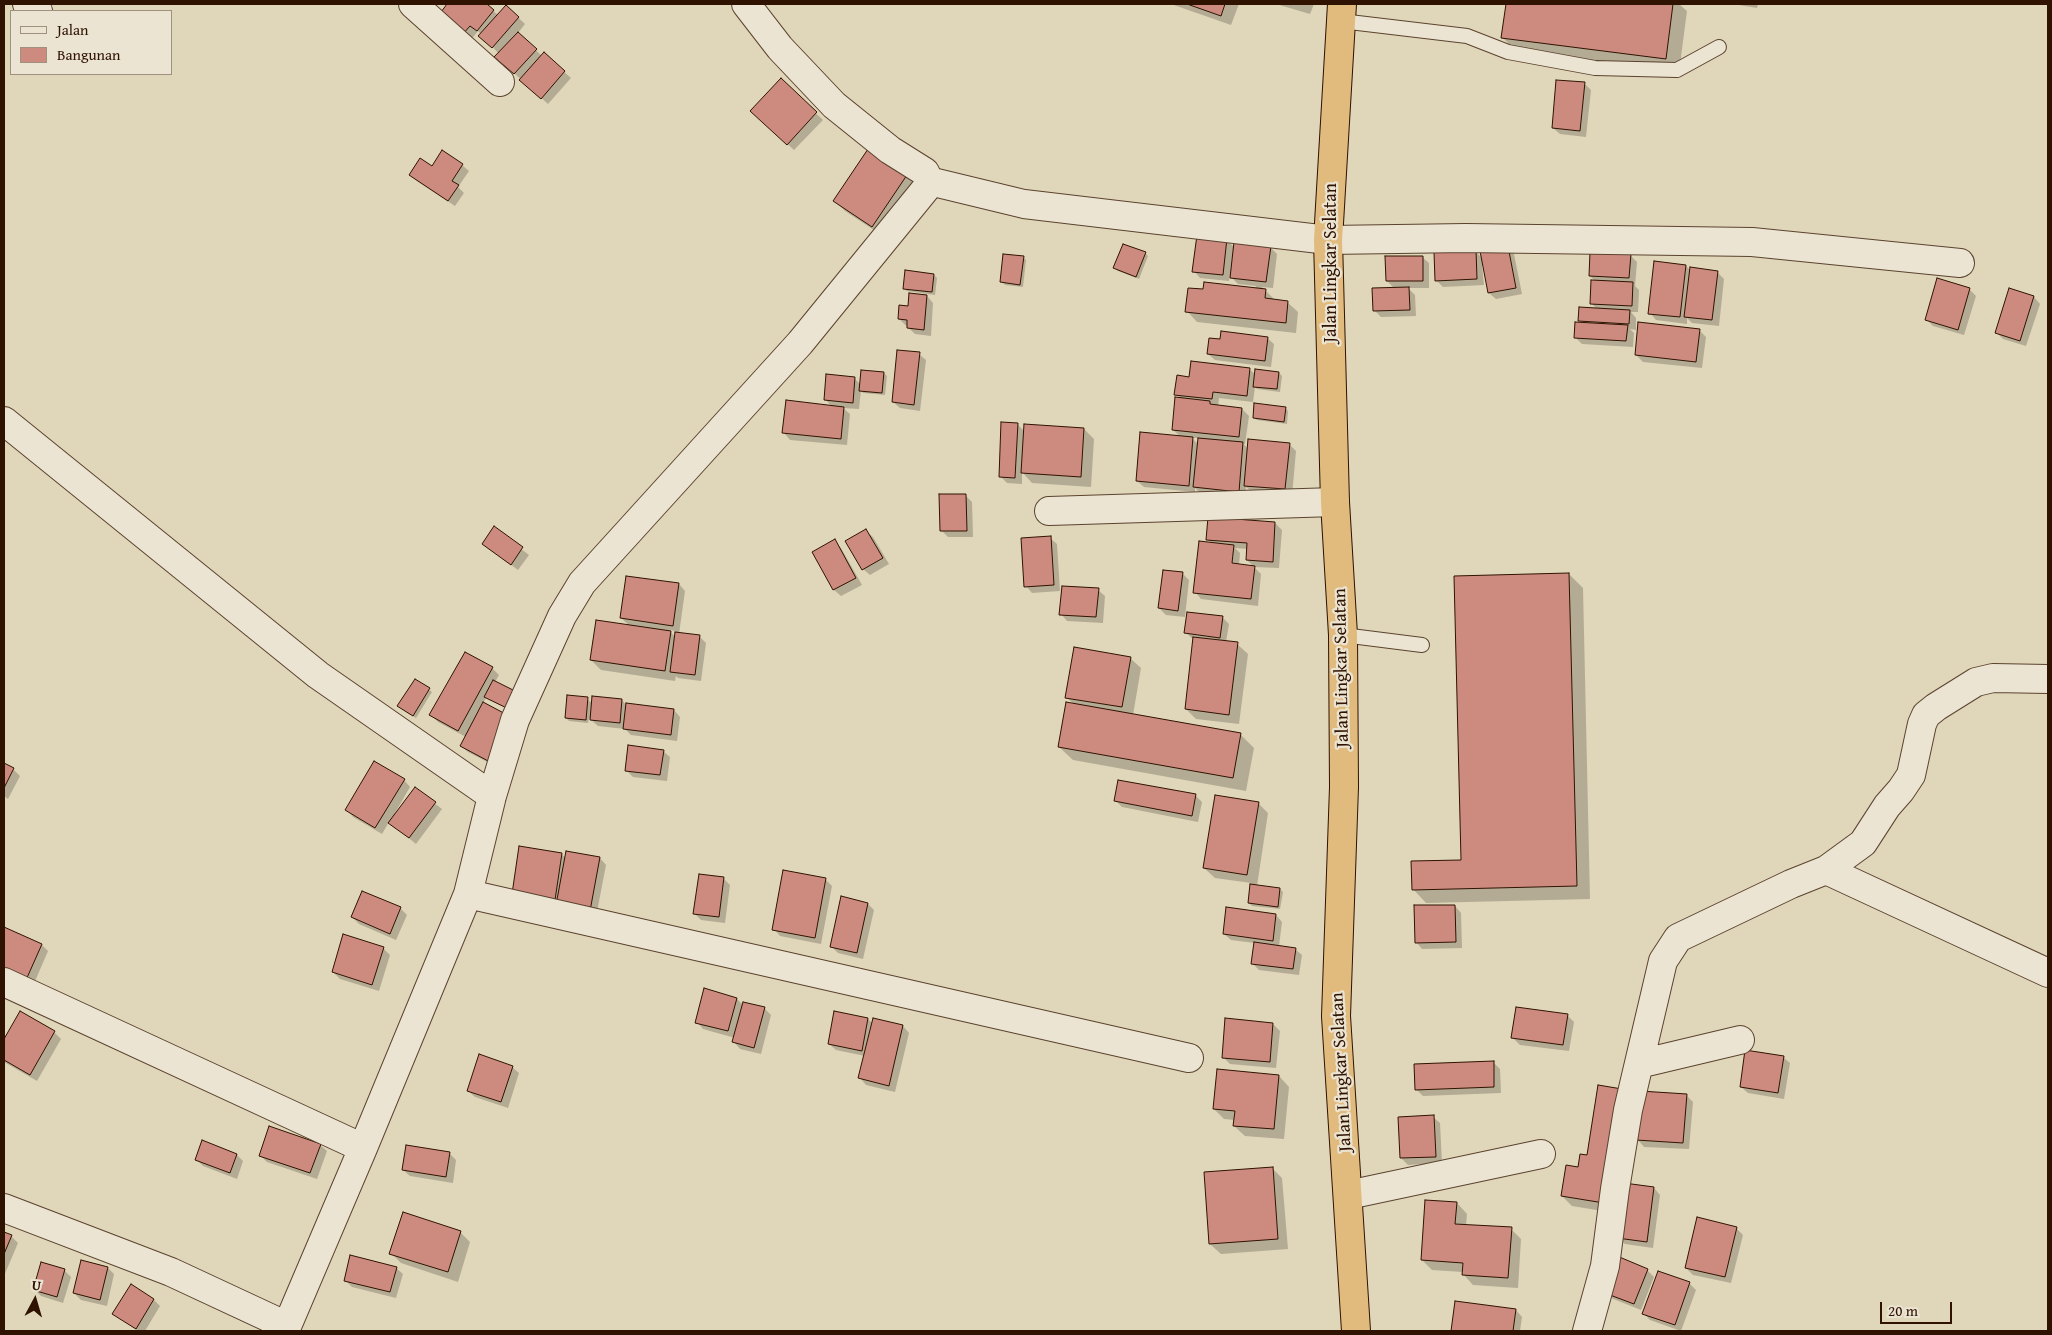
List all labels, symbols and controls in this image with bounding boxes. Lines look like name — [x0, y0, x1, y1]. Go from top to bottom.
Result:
legend — [10, 10, 172, 75]
text: Jalan — [57, 19, 89, 40]
text: Bangunan — [57, 44, 121, 65]
street label: Jalan Lingkar Selatan — [1320, 183, 1342, 343]
street label: Jalan Lingkar Selatan — [1330, 588, 1354, 748]
street label: Jalan Lingkar Selatan — [1327, 992, 1357, 1152]
north arrow — [10, 1275, 60, 1325]
text: U — [31, 1275, 42, 1296]
scale bar — [1882, 1292, 1954, 1324]
text: 20 m — [1888, 1300, 1918, 1321]

